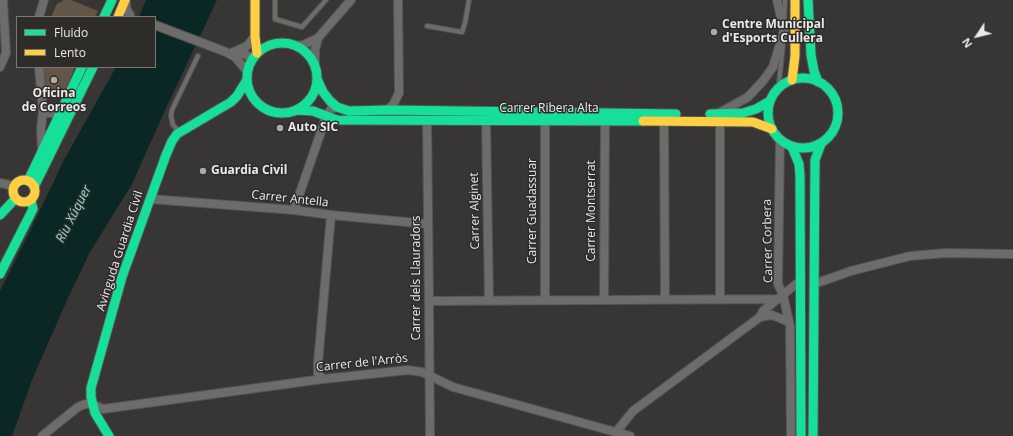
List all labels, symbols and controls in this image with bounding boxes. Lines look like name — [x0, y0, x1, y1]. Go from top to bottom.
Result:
legend — [16, 16, 156, 68]
north arrow — [957, 16, 997, 56]
place label: Centre Municipal d'Esports Cullera — [722, 18, 825, 46]
text: Fluido — [54, 24, 88, 41]
marker: Centre Municipal d'Esports Cullera — [709, 27, 719, 37]
text: N — [958, 35, 975, 51]
text: Lento — [54, 44, 86, 61]
marker: Oficina de Correos — [49, 75, 59, 85]
place label: Oficina de Correos — [22, 87, 86, 115]
street label: Carrer Ribera Alta — [499, 102, 599, 116]
place label: Auto SIC — [288, 121, 338, 135]
marker: Auto SIC — [275, 123, 285, 133]
street label: Carrer Guadassuar — [526, 158, 540, 264]
street label: Carrer Montserrat — [585, 160, 599, 262]
place label: Guardia Civil — [211, 164, 287, 178]
marker: Guardia Civil — [198, 166, 208, 176]
street label: Carrer Alginet — [467, 172, 483, 250]
water label: Riu Xúquer — [53, 183, 95, 245]
street label: Carrer Antella — [251, 188, 329, 210]
street label: Avinguda Guardia Civil — [94, 189, 146, 313]
street label: Carrer Corbera — [760, 199, 776, 283]
street label: Carrer dels Llauradors — [410, 216, 424, 340]
street label: Carrer de l'Arròs — [316, 351, 408, 375]

